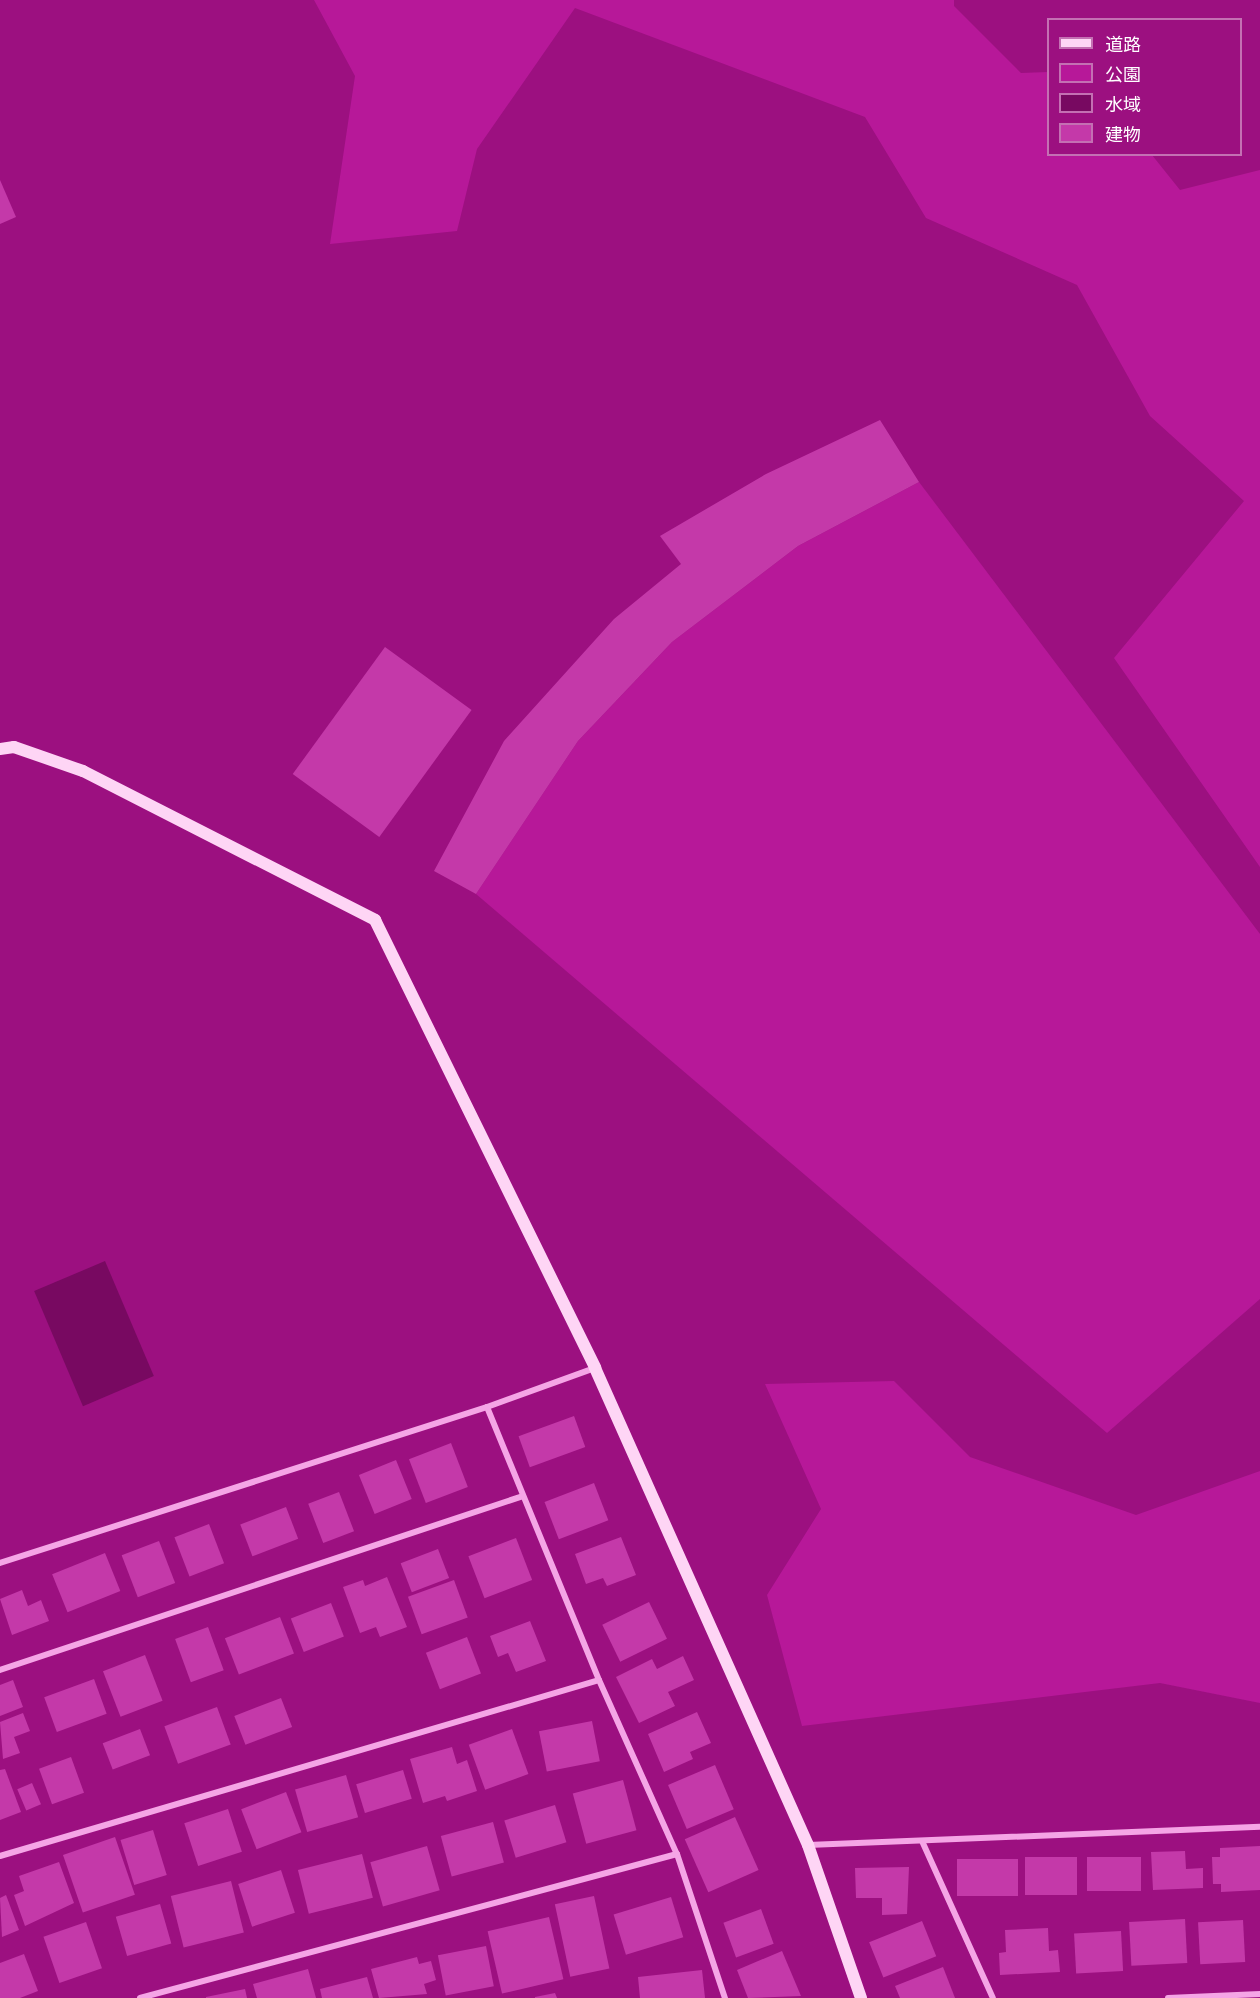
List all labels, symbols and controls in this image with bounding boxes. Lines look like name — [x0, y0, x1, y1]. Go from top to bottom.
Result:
legend — [1047, 18, 1242, 156]
text: 道路 — [1105, 32, 1141, 57]
text: 公園 — [1105, 62, 1141, 87]
text: 水域 — [1105, 92, 1141, 117]
text: 建物 — [1105, 122, 1141, 147]

